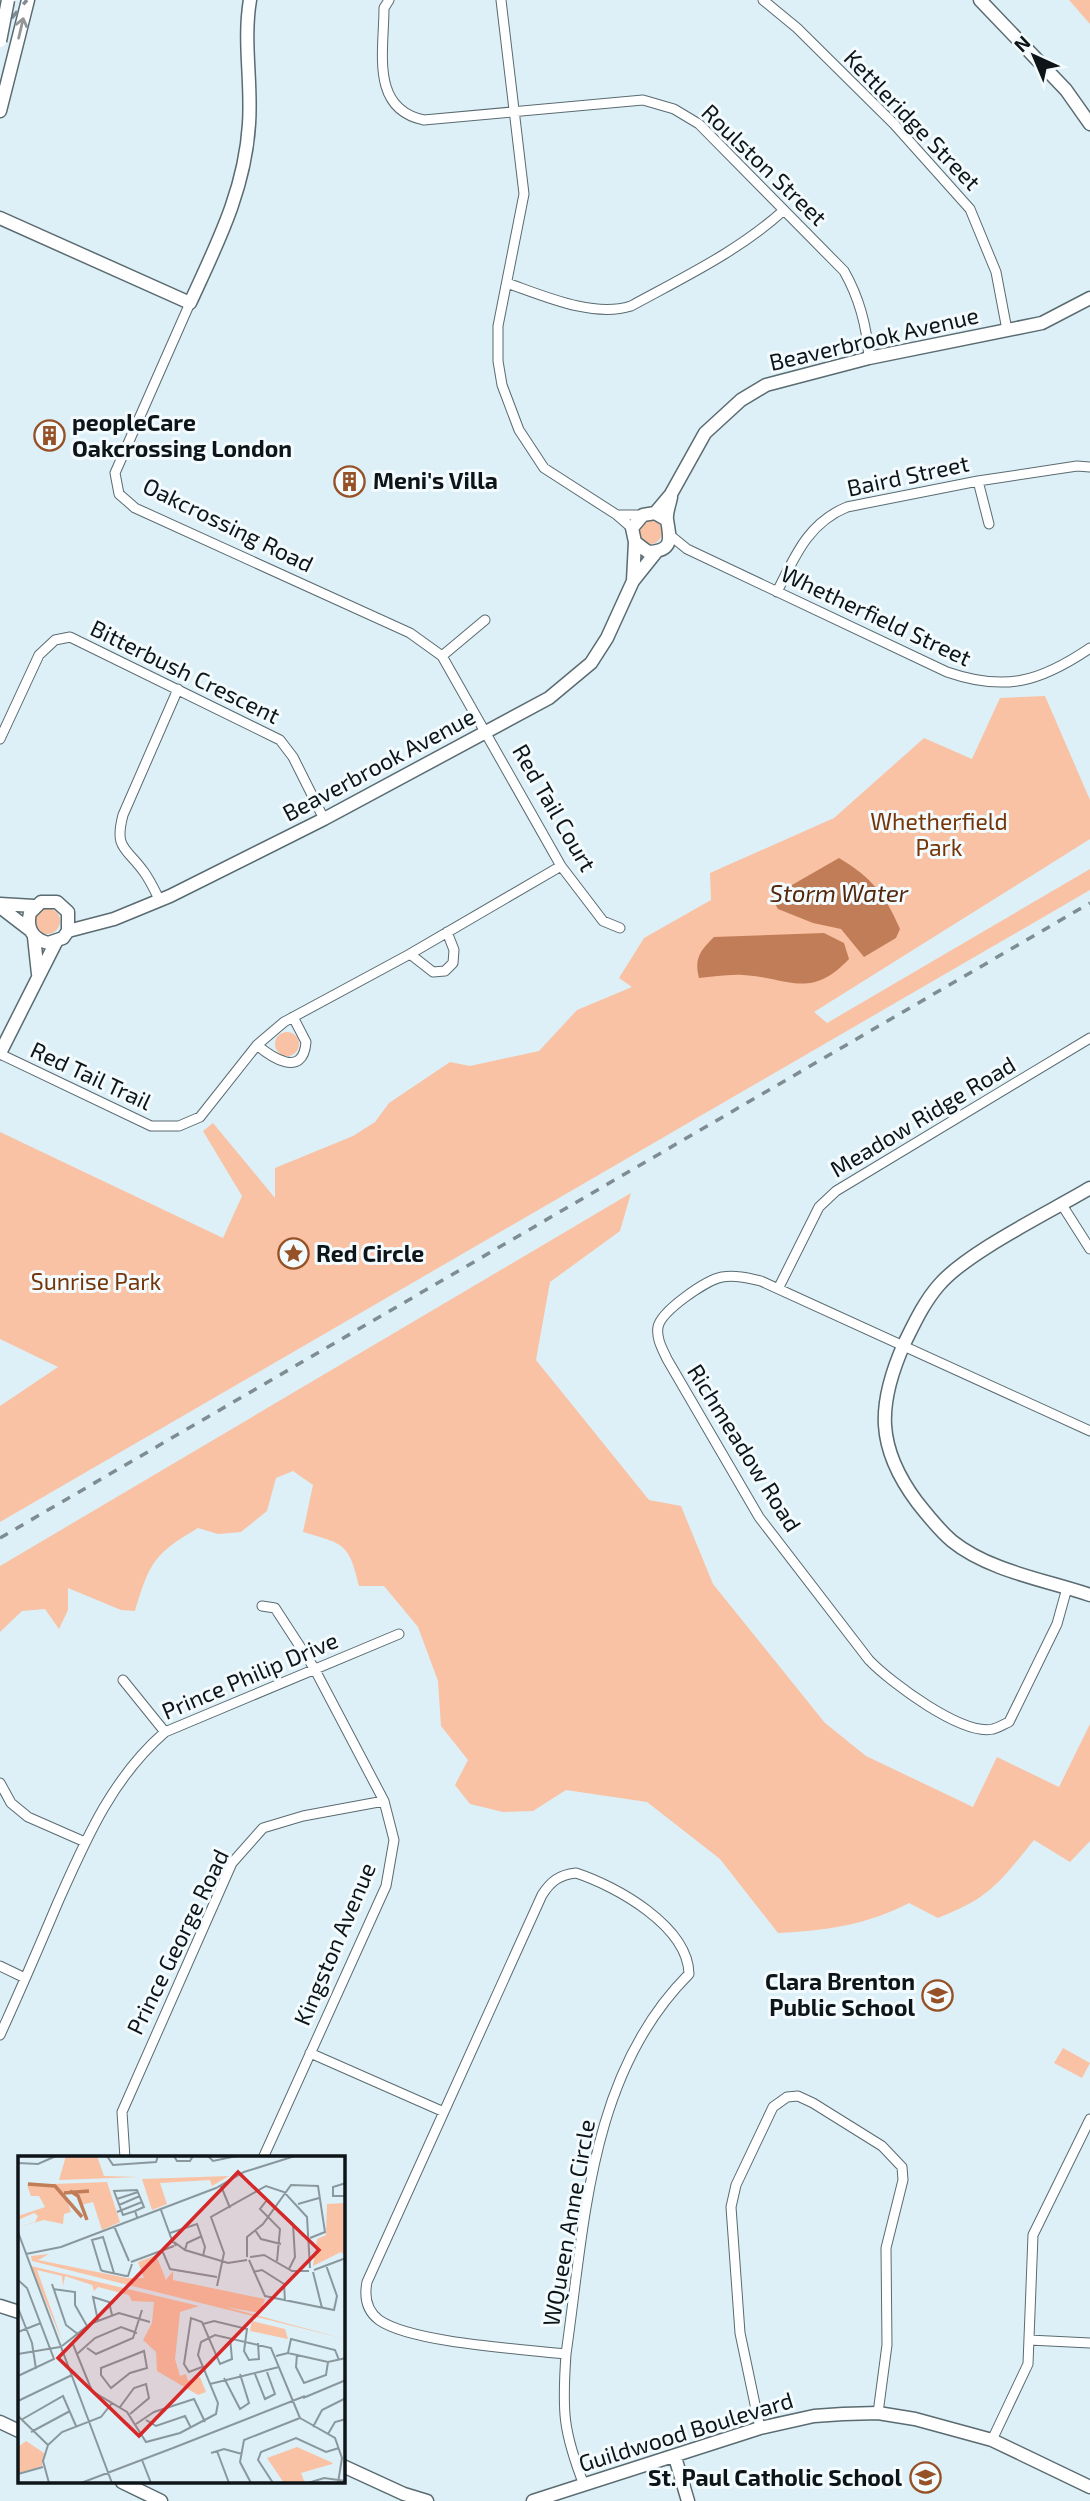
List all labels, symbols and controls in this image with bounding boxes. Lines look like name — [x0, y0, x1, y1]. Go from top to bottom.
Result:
one-way arrow — [15, 17, 29, 40]
north arrow — [999, 21, 1069, 91]
text: N — [1009, 30, 1035, 56]
street label: Kettleridge Street — [839, 43, 987, 196]
street label: Roulston Street — [696, 98, 833, 231]
street label: Beaverbrook Avenue — [766, 300, 981, 376]
place label: peopleCare Oakcrossing London — [72, 408, 292, 462]
building icon: peopleCare Oakcrossing London — [32, 419, 66, 453]
street label: Baird Street — [844, 448, 971, 502]
building icon: Meni's Villa — [333, 464, 367, 498]
place label: Meni's Villa — [373, 466, 498, 494]
street label: Oakcrossing Road — [139, 471, 318, 577]
street label: Whetherfield Street — [777, 559, 976, 672]
street label: Bitterbush Crescent — [86, 613, 285, 729]
street label: Beaverbrook Avenue — [277, 701, 480, 827]
street label: Red Tail Court — [507, 739, 603, 876]
park label: Whetherfield Park — [870, 807, 1008, 861]
water label: Storm Water — [770, 878, 909, 907]
street label: Red Tail Trail — [26, 1035, 157, 1115]
street label: Meadow Ridge Road — [825, 1050, 1020, 1183]
place icon: Red Circle — [276, 1237, 310, 1271]
place label: Red Circle — [316, 1239, 424, 1267]
park label: Sunrise Park — [31, 1267, 162, 1295]
street label: Richmeadow Road — [682, 1358, 808, 1536]
street label: Prince Philip Drive — [157, 1625, 342, 1725]
street label: Prince George Road — [120, 1844, 234, 2039]
street label: Kingston Avenue — [287, 1858, 381, 2029]
place label: Clara Brenton Public School — [765, 1967, 915, 2021]
school or university icon: Clara Brenton Public School — [921, 1978, 955, 2012]
street label: WQueen Anne Circle — [536, 2117, 600, 2328]
inset map — [18, 2156, 345, 2484]
street label: Guildwood Boulevard — [575, 2385, 796, 2477]
school or university icon: St. Paul Catholic School — [908, 2461, 942, 2495]
place label: St. Paul Catholic School — [648, 2463, 902, 2491]

